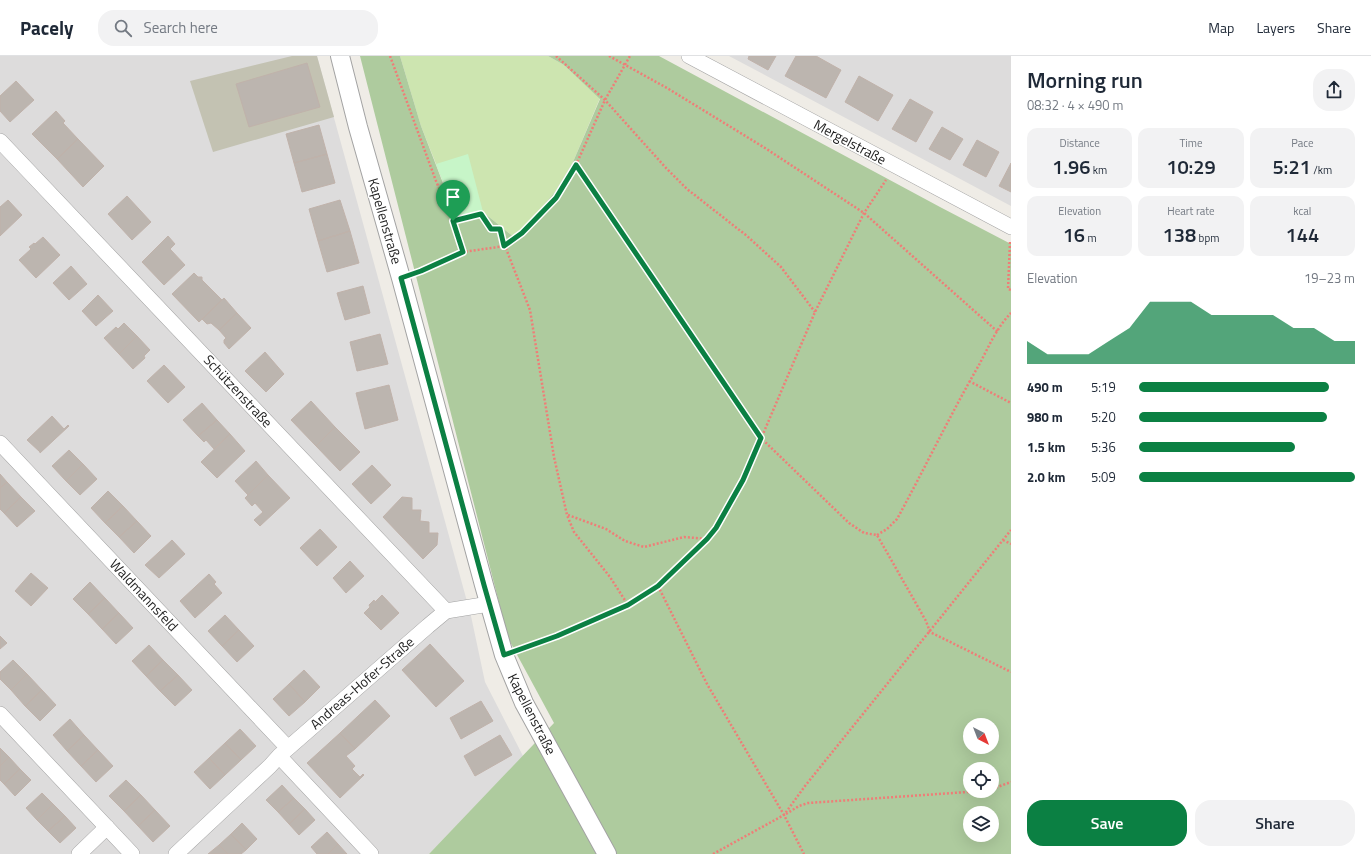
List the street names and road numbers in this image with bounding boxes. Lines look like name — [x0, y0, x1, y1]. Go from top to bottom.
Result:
street label: Mergelstraße — [810, 114, 890, 169]
street label: Kapellenstraße — [363, 175, 408, 266]
street label: Schützenstraße — [199, 350, 278, 432]
street label: Waldmannsfeld — [105, 554, 184, 636]
street label: Andreas-Hofer-Straße — [305, 631, 418, 734]
street label: Kapellenstraße — [503, 669, 562, 758]

